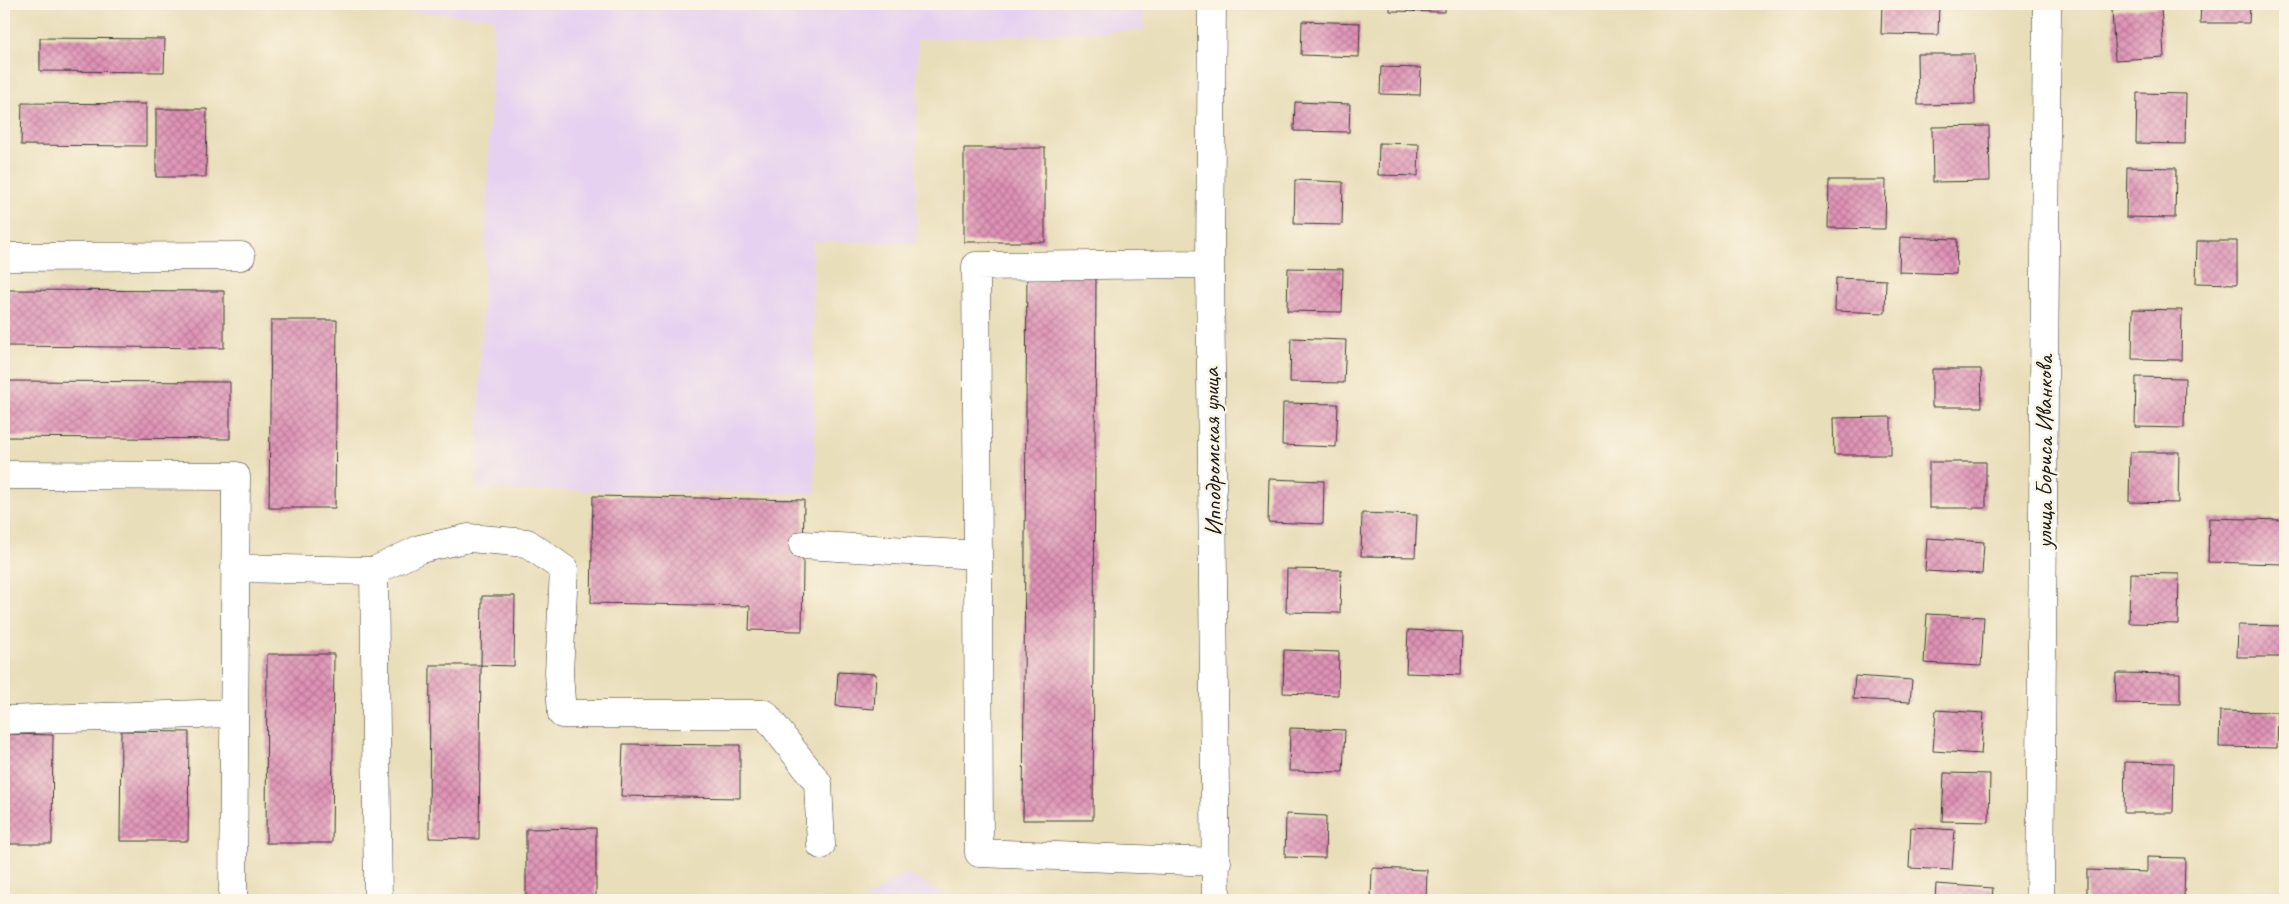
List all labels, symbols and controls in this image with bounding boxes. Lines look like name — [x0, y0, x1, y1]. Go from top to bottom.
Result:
street label: улица Бориса Иванкова — [2029, 353, 2059, 551]
street label: Ипподромская улица — [1196, 366, 1228, 536]

